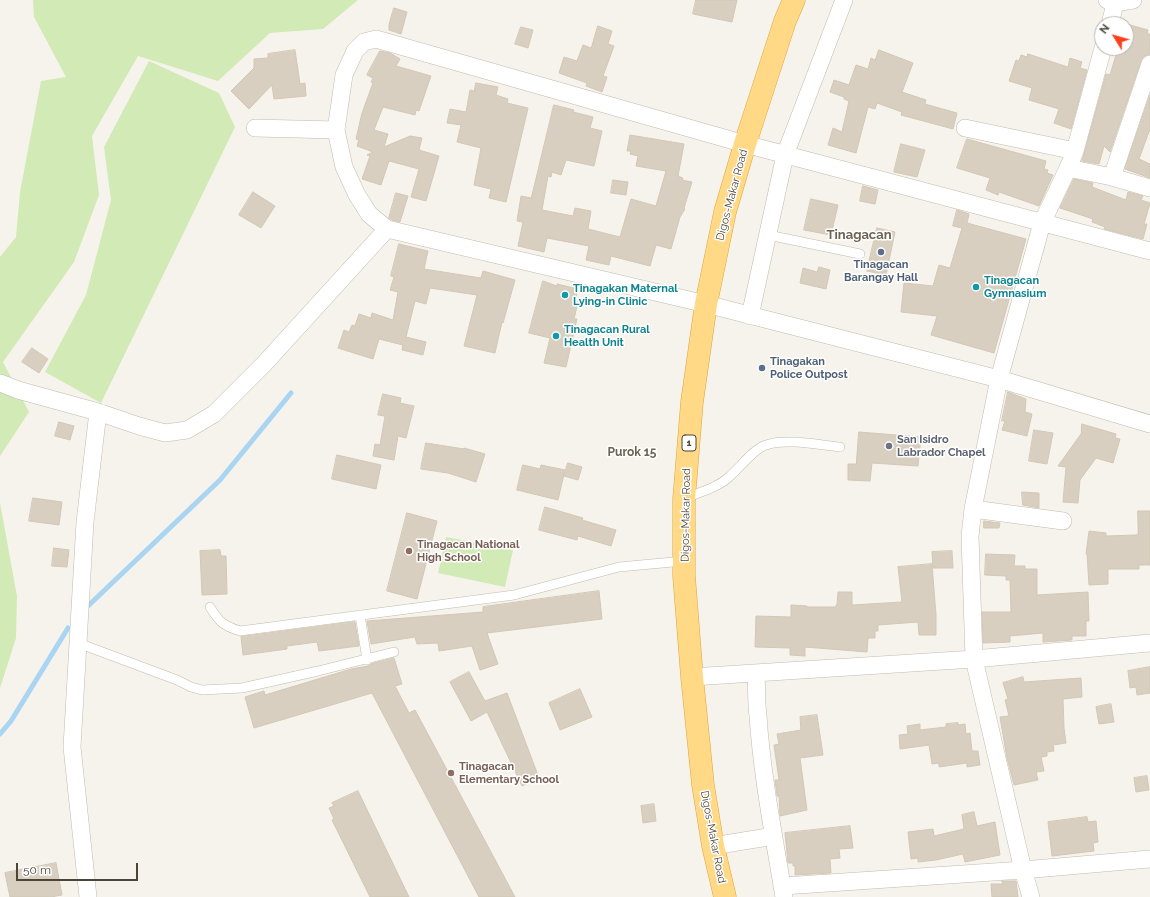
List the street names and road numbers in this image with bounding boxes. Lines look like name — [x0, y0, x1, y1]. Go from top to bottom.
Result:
street label: Digos-Makar Road — [713, 148, 751, 242]
road number: 1 — [682, 435, 696, 451]
street label: Digos-Makar Road — [679, 468, 693, 562]
street label: Digos-Makar Road — [698, 790, 728, 884]

